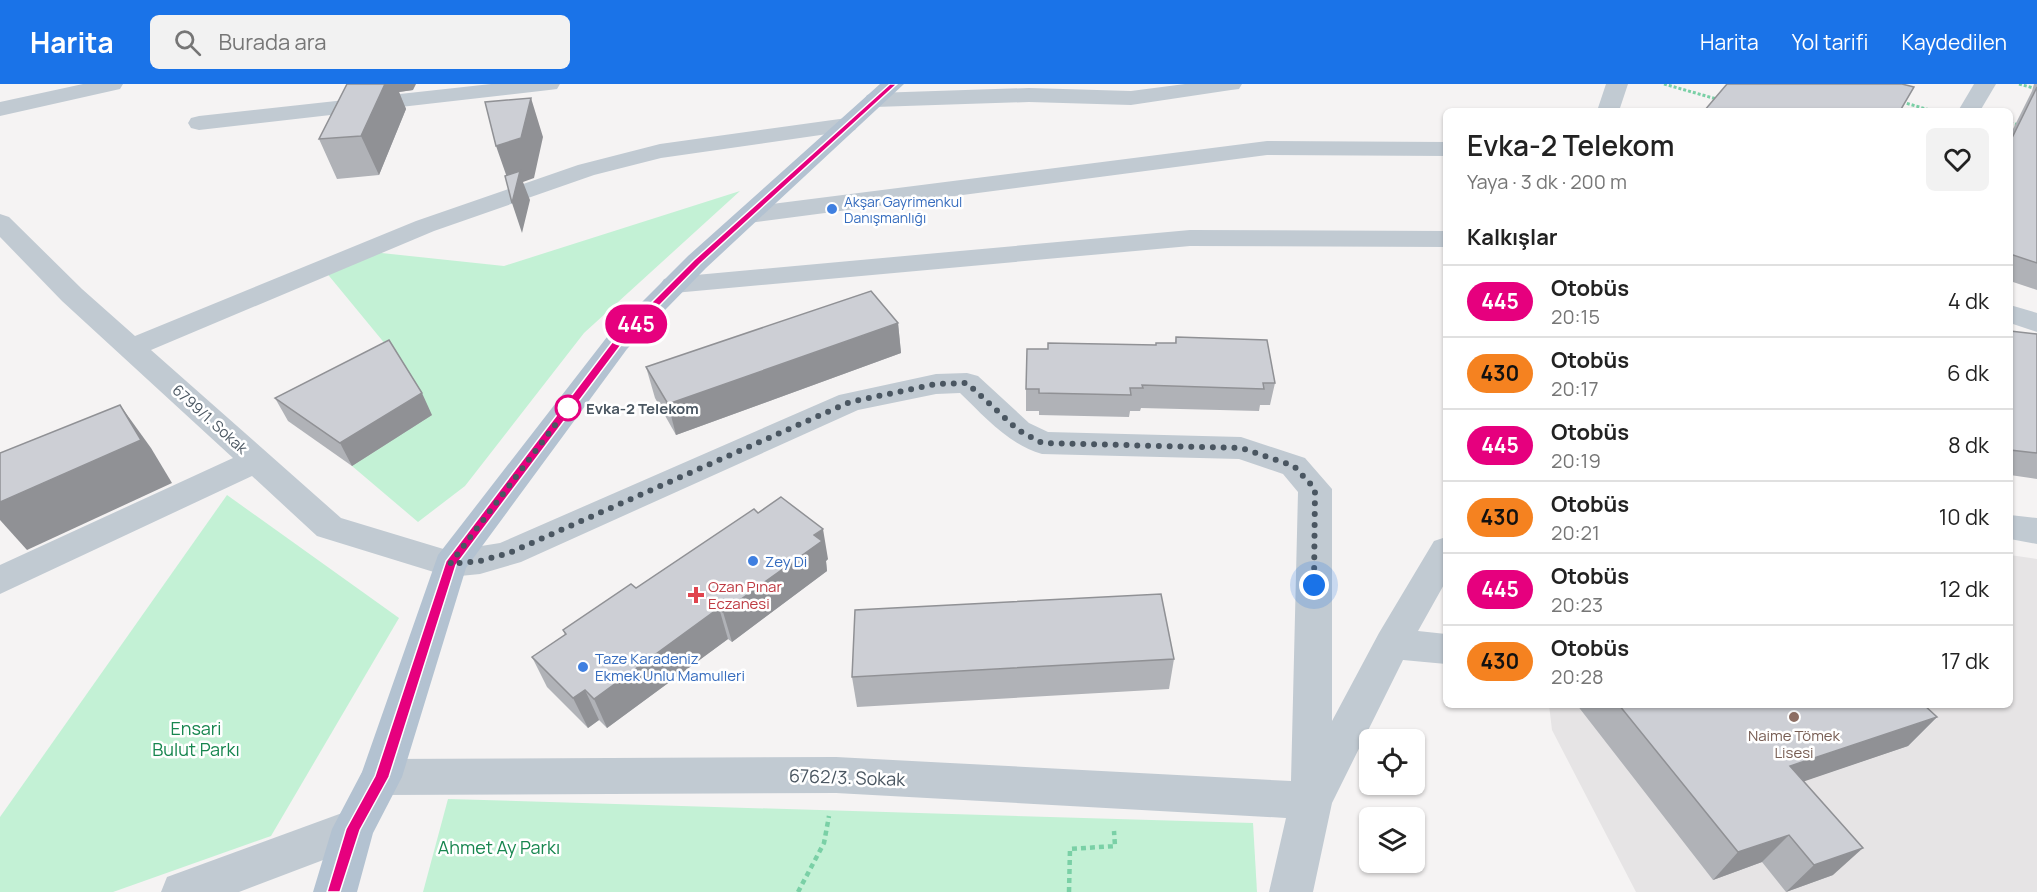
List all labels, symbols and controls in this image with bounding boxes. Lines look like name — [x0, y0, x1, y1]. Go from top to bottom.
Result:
search box — [150, 15, 570, 69]
text: Harita — [30, 23, 114, 61]
icon: search — [171, 26, 204, 59]
text: Burada ara — [219, 27, 326, 57]
text: Harita — [1700, 28, 1759, 56]
text: Yol tarifi — [1792, 28, 1868, 56]
text: Kaydedilen — [1901, 28, 2007, 56]
text: Evka-2 Telekom — [1467, 126, 1674, 164]
button: heart — [1926, 128, 1989, 191]
text: Yaya · 3 dk · 200 m — [1467, 168, 1627, 195]
place label: Akşar Gayrimenkul Danışmanlığı — [844, 192, 962, 227]
marker: Akşar Gayrimenkul Danışmanlığı — [825, 202, 839, 216]
text: Kalkışlar — [1467, 222, 1558, 252]
text: Otobüs — [1551, 273, 1629, 303]
text: 4 dk — [1948, 286, 1989, 316]
text: 445 — [1481, 287, 1519, 315]
text: 20:15 — [1551, 303, 1600, 330]
line badge: 445 — [602, 304, 670, 344]
text: 445 — [617, 310, 655, 338]
text: Otobüs — [1551, 345, 1629, 375]
text: 6 dk — [1947, 358, 1989, 388]
text: 430 — [1481, 359, 1519, 387]
text: 20:17 — [1551, 375, 1598, 402]
street label: 6799/1. Sokak — [168, 380, 253, 459]
marker: Evka-2 Telekom — [555, 395, 581, 421]
place label: Evka-2 Telekom — [586, 398, 699, 419]
text: Otobüs — [1551, 417, 1629, 447]
text: 8 dk — [1948, 430, 1989, 460]
text: 445 — [1481, 431, 1519, 459]
text: 20:19 — [1551, 447, 1601, 474]
text: Otobüs — [1551, 489, 1629, 519]
text: 10 dk — [1939, 502, 1989, 532]
text: 430 — [1481, 503, 1519, 531]
text: 20:21 — [1551, 519, 1600, 546]
place label: Zey Di — [765, 551, 807, 572]
marker: Zey Di — [746, 554, 760, 568]
text: Otobüs — [1551, 561, 1629, 591]
your location — [1299, 570, 1329, 600]
text: 12 dk — [1940, 574, 1989, 604]
text: 445 — [1481, 575, 1519, 603]
place label: Ozan Pınar Eczanesi — [708, 576, 782, 614]
marker: Ozan Pınar Eczanesi — [689, 588, 703, 602]
text: 20:23 — [1551, 591, 1603, 618]
text: Otobüs — [1551, 633, 1629, 663]
text: 17 dk — [1941, 646, 1989, 676]
text: 430 — [1481, 647, 1519, 675]
place label: Taze Karadeniz Ekmek Unlu Mamulleri — [595, 648, 745, 686]
marker: Taze Karadeniz Ekmek Unlu Mamulleri — [576, 660, 590, 674]
text: 20:28 — [1551, 663, 1604, 690]
marker: Naime Tömek Lisesi — [1787, 710, 1801, 724]
park label: Ensari Bulut Parkı — [152, 716, 240, 761]
place label: Naime Tömek Lisesi — [1748, 725, 1841, 763]
map controls — [1359, 729, 1425, 873]
button: locate — [1359, 729, 1425, 795]
street label: 6762/3. Sokak — [788, 763, 907, 791]
button: layers — [1359, 807, 1425, 873]
park label: Ahmet Ay Parkı — [438, 835, 560, 859]

